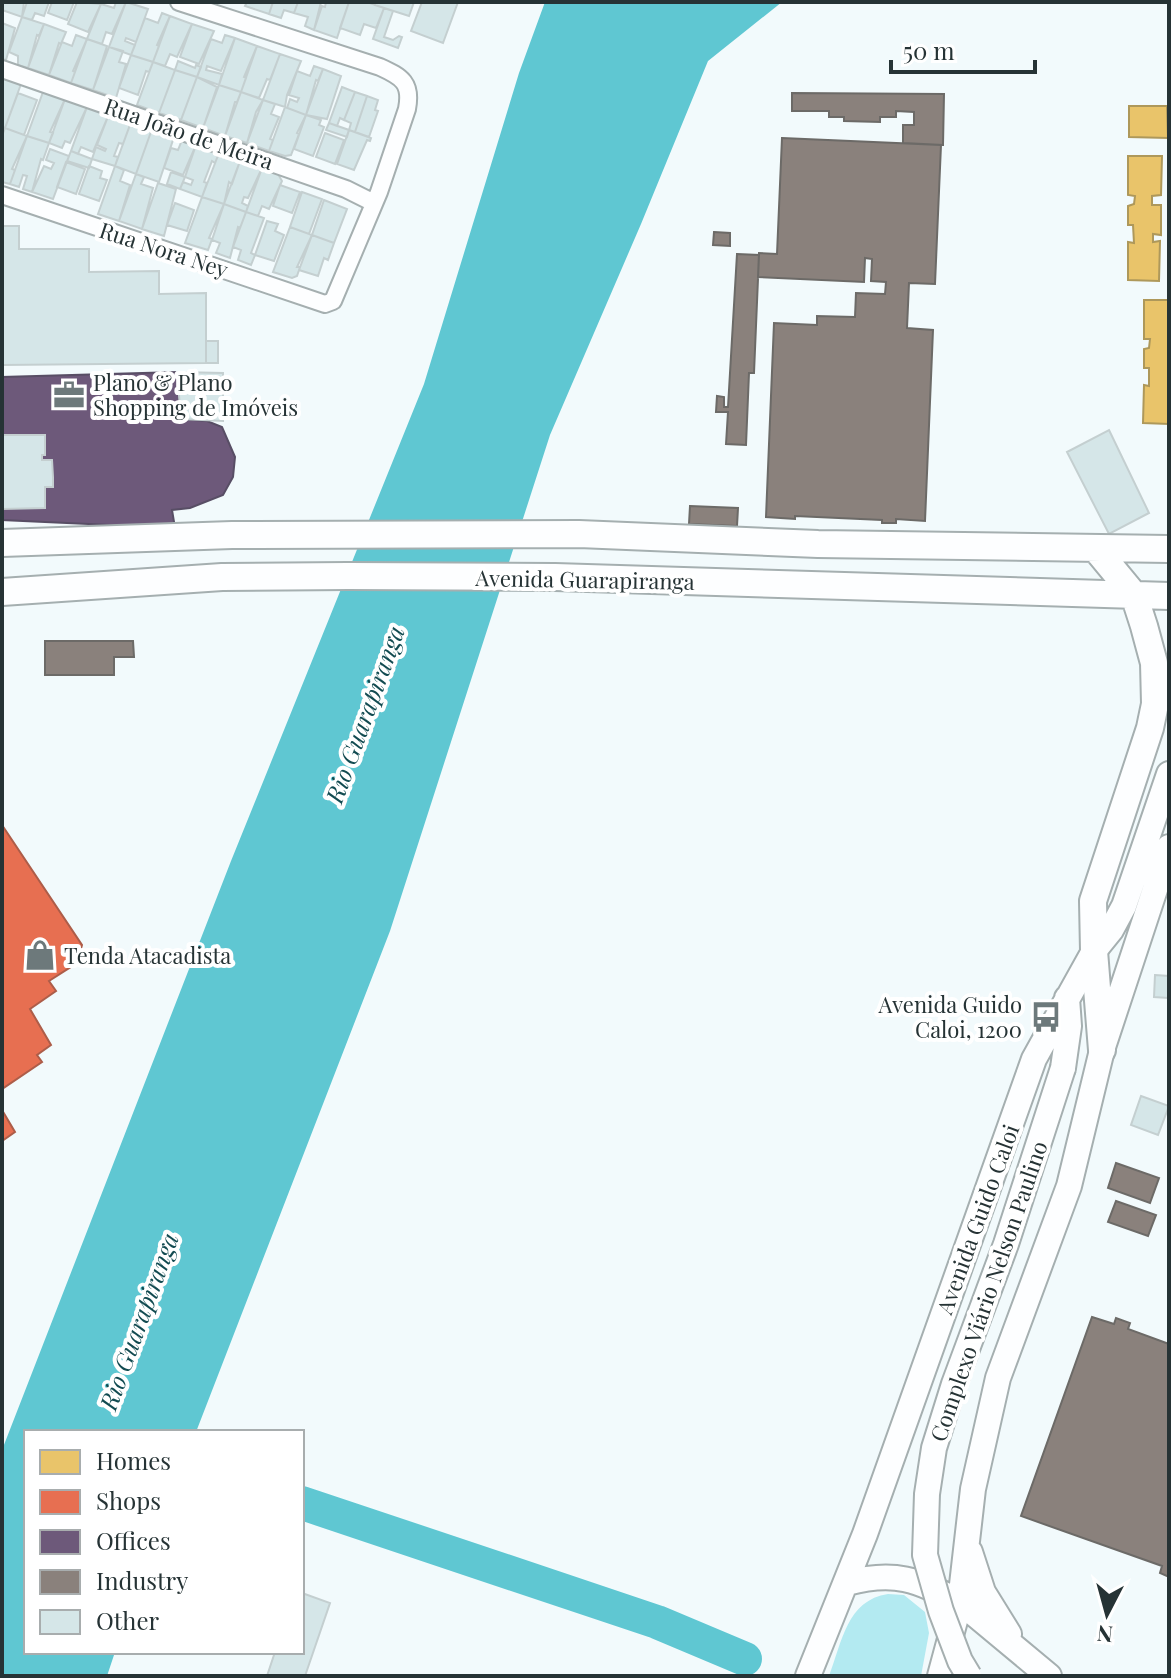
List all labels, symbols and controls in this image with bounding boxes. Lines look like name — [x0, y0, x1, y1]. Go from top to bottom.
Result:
scale bar — [891, 24, 1035, 74]
text: 50 m — [903, 34, 955, 66]
street label: Rua João de Meira — [100, 90, 278, 176]
street label: Rua Nora Ney — [96, 214, 232, 284]
place label: Plano & Plano Shopping de Imóveis — [93, 367, 298, 422]
office icon: Plano & Plano Shopping de Imóveis — [52, 378, 86, 412]
street label: Avenida Guarapiranga — [474, 562, 695, 596]
water label: Rio Guarapiranga — [317, 621, 411, 808]
shop icon: Tenda Atacadista — [23, 938, 57, 972]
place label: Tenda Atacadista — [64, 940, 231, 970]
place label: Avenida Guido Caloi, 1200 — [877, 989, 1022, 1044]
bus stop icon: Avenida Guido Caloi, 1200 — [1029, 1000, 1063, 1034]
street label: Avenida Guido Caloi — [928, 1120, 1025, 1319]
street label: Complexo Viário Nelson Paulino — [922, 1137, 1054, 1445]
water label: Rio Guarapiranga — [91, 1228, 185, 1415]
legend — [24, 1430, 304, 1654]
text: Homes — [96, 1444, 171, 1476]
text: Shops — [96, 1484, 161, 1516]
text: Offices — [96, 1524, 171, 1556]
text: Industry — [96, 1564, 188, 1596]
north arrow — [1067, 1574, 1147, 1654]
text: Other — [96, 1604, 160, 1636]
text: N — [1095, 1619, 1114, 1651]

